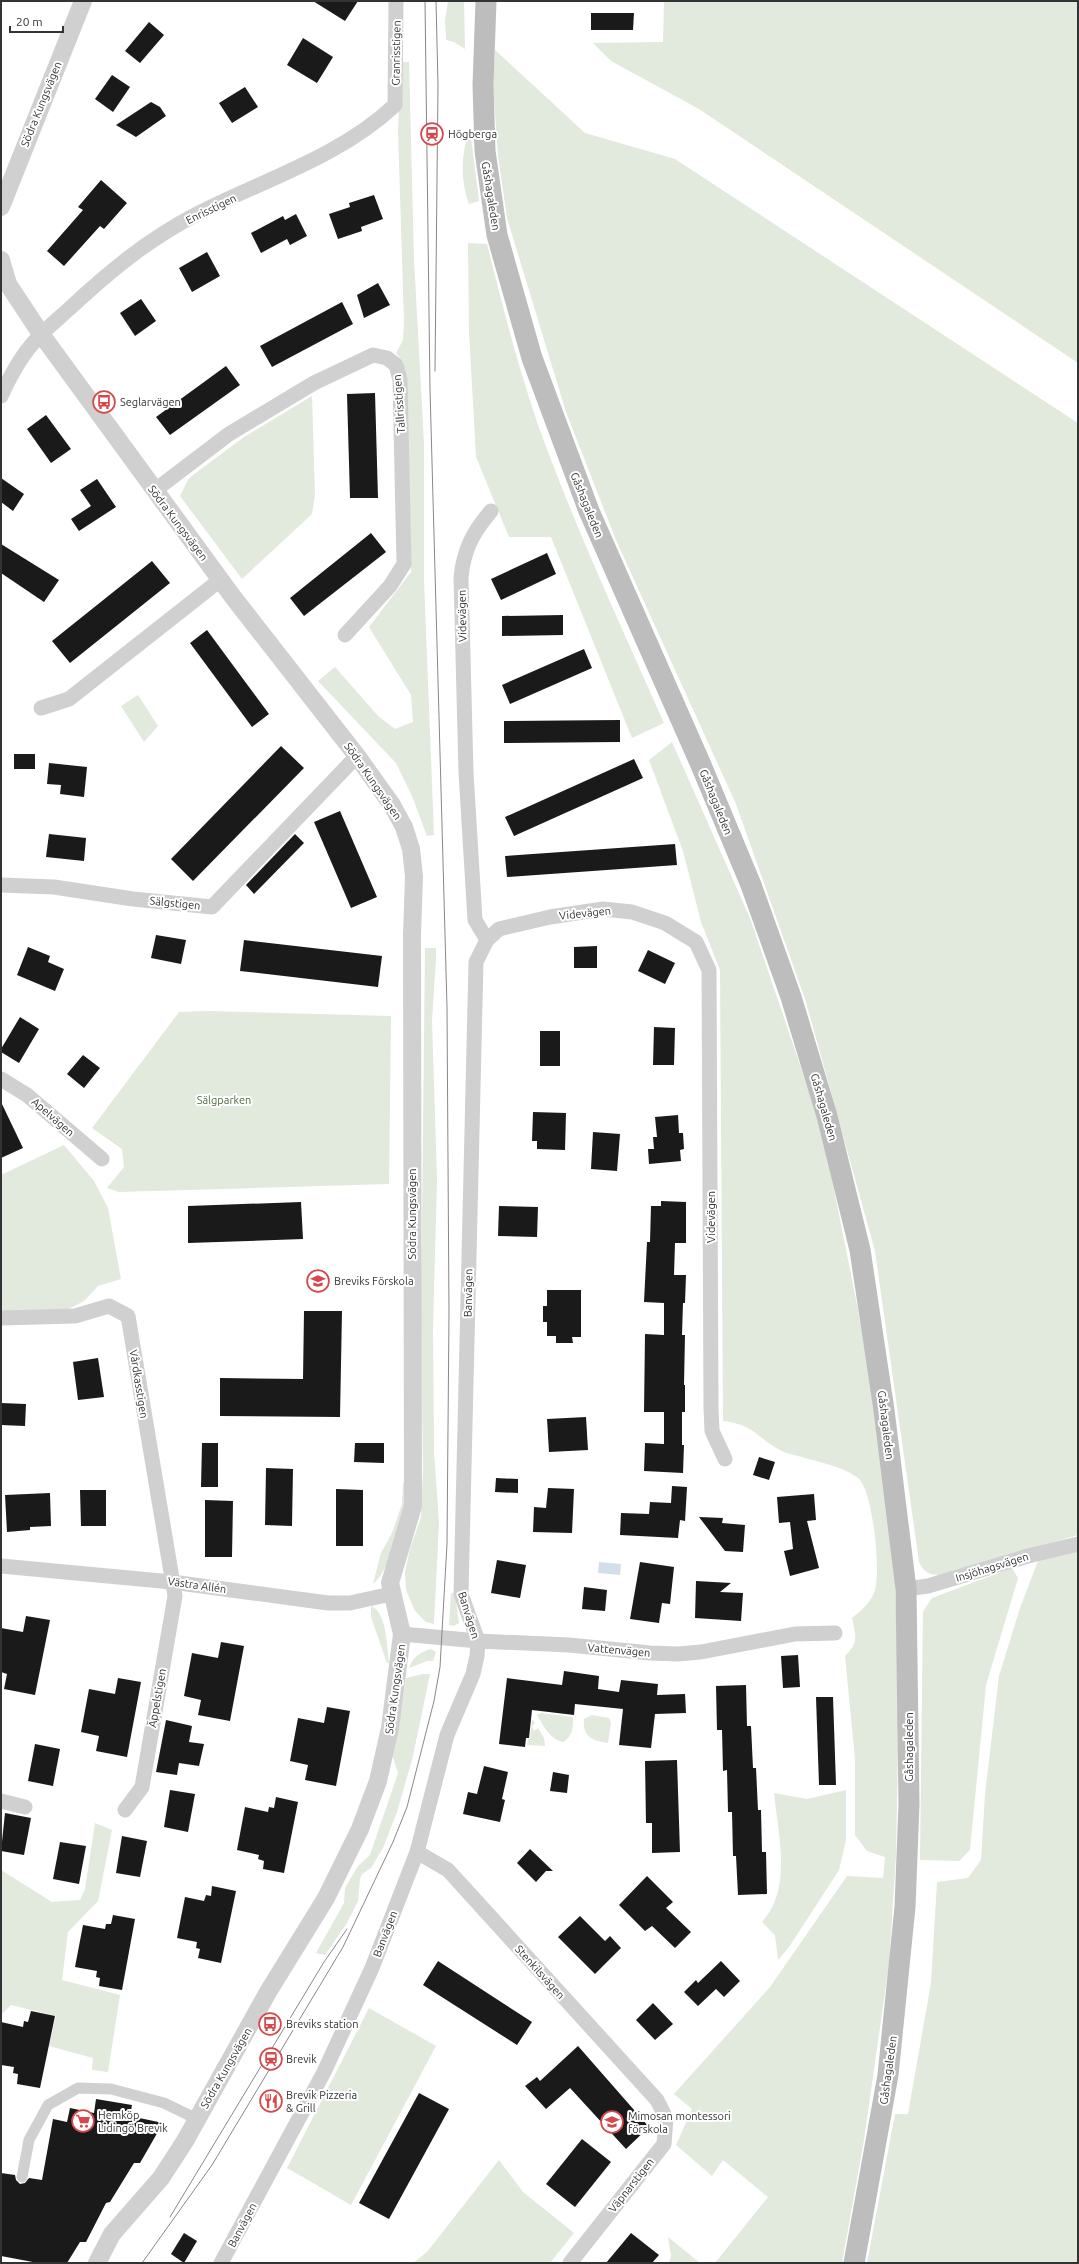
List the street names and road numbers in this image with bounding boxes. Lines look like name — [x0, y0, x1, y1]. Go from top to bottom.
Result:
street label: Granrisstigen — [389, 20, 403, 86]
street label: Södra Kungsvägen — [18, 60, 64, 148]
street label: Gåshagaleden — [480, 161, 502, 231]
street label: Enrisstigen — [184, 192, 238, 226]
street label: Tallrisstigen — [391, 374, 407, 434]
street label: Gåshagaleden — [568, 471, 606, 539]
street label: Södra Kungsvägen — [146, 483, 210, 563]
street label: Videvägen — [456, 590, 468, 642]
street label: Södra Kungsvägen — [342, 740, 404, 822]
street label: Gåshagaleden — [697, 768, 735, 836]
street label: Sälgstigen — [149, 894, 201, 912]
street label: Videvägen — [558, 904, 612, 922]
street label: Gåshagaleden — [809, 1072, 839, 1142]
street label: Apelvägen — [29, 1095, 77, 1139]
street label: Södra Kungsvägen — [406, 1169, 418, 1259]
street label: Videvägen — [705, 1191, 717, 1243]
street label: Banvägen — [462, 1269, 474, 1317]
street label: Vårdkasstigen — [128, 1349, 150, 1419]
street label: Gåshagaleden — [876, 1390, 896, 1460]
street label: Insjöhagsvägen — [954, 1550, 1030, 1584]
street label: Västra Allén — [167, 1575, 227, 1595]
street label: Banvägen — [456, 1590, 482, 1640]
street label: Vattenvägen — [587, 1641, 651, 1659]
street label: Södra Kungsvägen — [383, 1643, 407, 1735]
street label: Äppelstigen — [146, 1668, 168, 1728]
street label: Gåshagaleden — [903, 1712, 915, 1782]
street label: Banvägen — [371, 1909, 399, 1959]
street label: Stenkilsvägen — [513, 1943, 567, 2001]
street label: Södra Kungsvägen — [198, 2026, 254, 2110]
street label: Gåshagaleden — [877, 2035, 899, 2105]
street label: Väpnarstigen — [606, 2156, 656, 2214]
street label: Banvägen — [225, 2201, 259, 2249]

